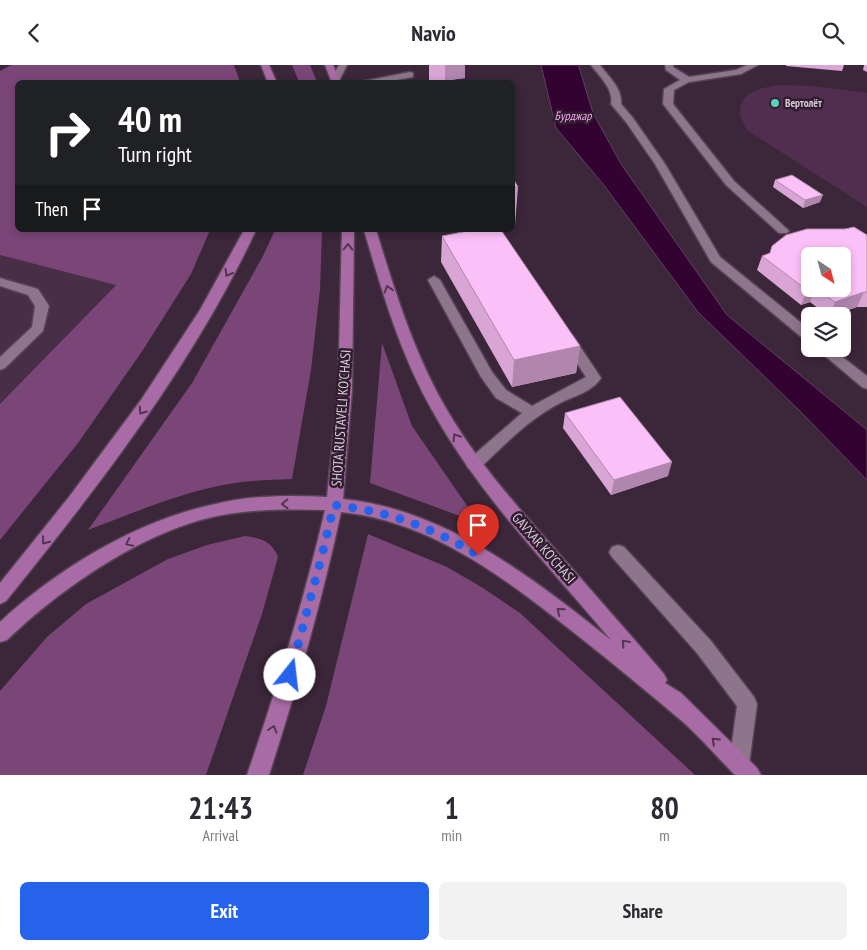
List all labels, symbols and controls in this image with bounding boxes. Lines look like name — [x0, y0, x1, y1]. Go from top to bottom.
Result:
icon: back — [20, 19, 48, 47]
text: Navio — [411, 19, 456, 47]
icon: search — [819, 19, 847, 47]
text: 40 m — [118, 96, 182, 142]
place label: Вертолёт — [785, 96, 822, 110]
marker: Вертолёт — [769, 97, 781, 109]
icon: right — [35, 100, 100, 165]
water label: Бурджар — [555, 108, 592, 123]
text: Turn right — [118, 140, 192, 168]
icon: arrive — [78, 195, 106, 223]
text: Then — [35, 197, 68, 221]
one-way arrow — [343, 243, 353, 251]
north arrow — [801, 247, 851, 297]
map controls — [801, 247, 851, 357]
one-way arrow — [224, 268, 234, 277]
one-way arrow — [384, 286, 394, 294]
button: layers — [801, 307, 851, 357]
street label: SHOTA RUSTAVELI KO'CHASI — [327, 349, 355, 487]
one-way arrow — [139, 405, 148, 415]
one-way arrow — [452, 433, 462, 442]
one-way arrow — [281, 499, 288, 509]
pin — [457, 504, 499, 555]
street label: GAVXAR KO'CHASI — [508, 509, 580, 587]
icon: arrive — [464, 511, 492, 539]
one-way arrow — [42, 535, 50, 544]
one-way arrow — [126, 537, 135, 547]
one-way arrow — [556, 607, 565, 616]
one-way arrow — [623, 640, 631, 649]
position arrow — [263, 648, 315, 700]
one-way arrow — [267, 725, 277, 733]
one-way arrow — [711, 738, 720, 747]
text: 21:43 — [188, 788, 253, 827]
text: 1 — [444, 788, 459, 827]
text: 80 — [650, 788, 679, 827]
text: Arrival — [202, 825, 239, 845]
text: min — [441, 825, 462, 845]
text: m — [659, 825, 670, 845]
button: Exit — [20, 882, 429, 940]
button: Share — [439, 882, 847, 940]

